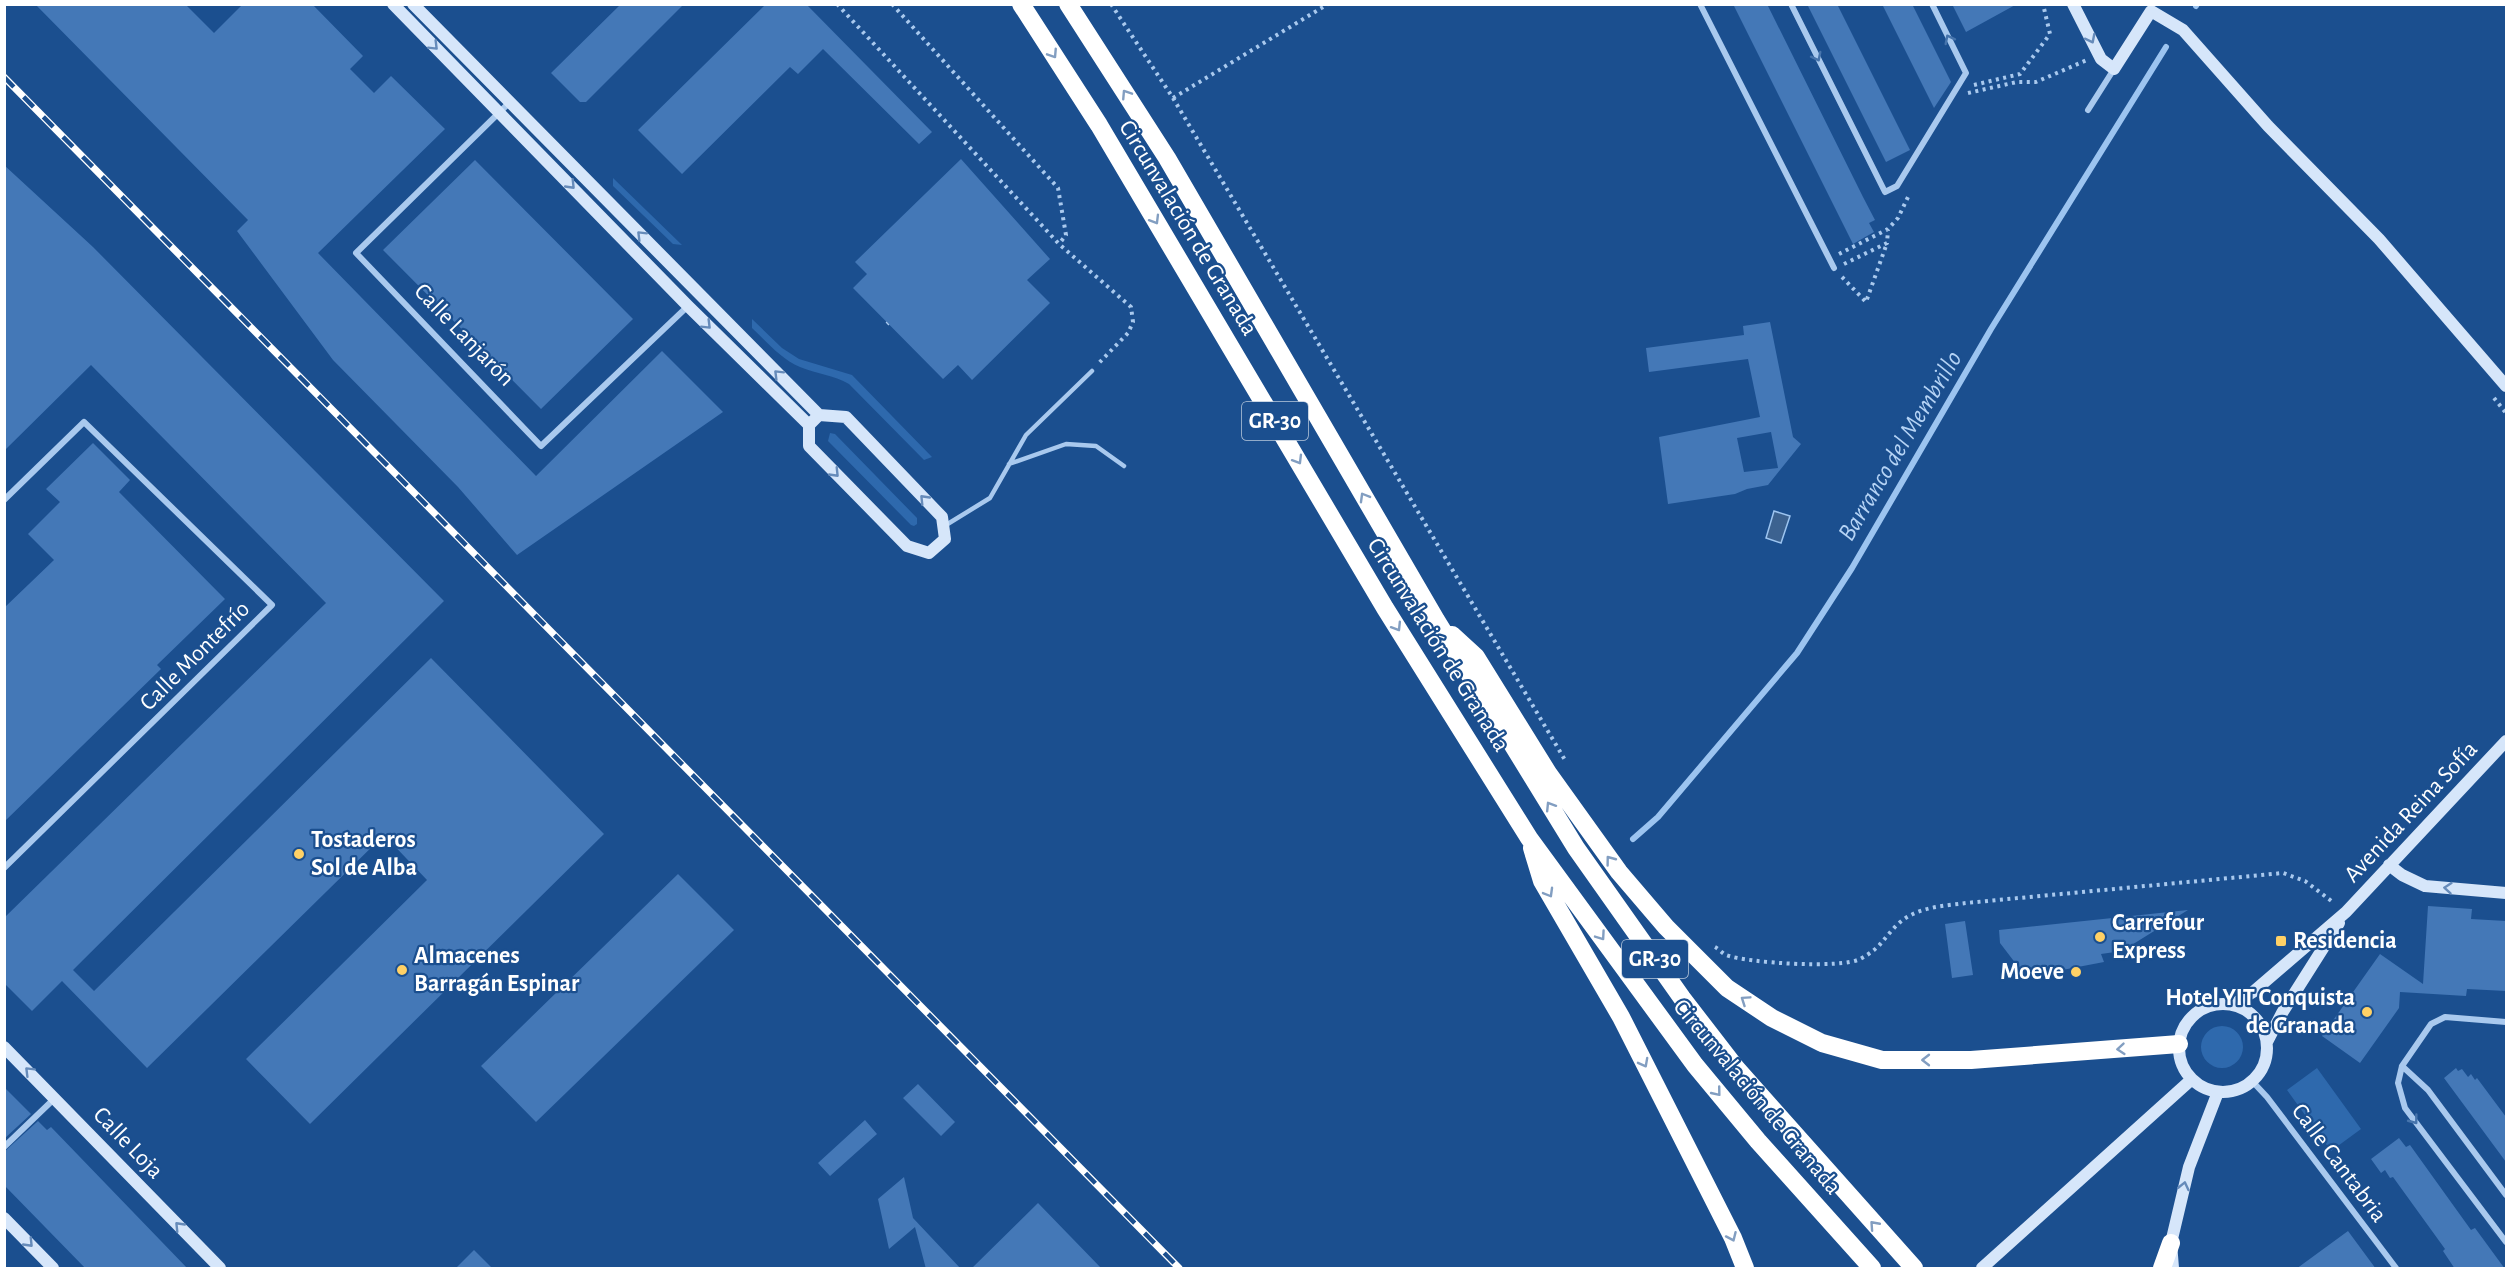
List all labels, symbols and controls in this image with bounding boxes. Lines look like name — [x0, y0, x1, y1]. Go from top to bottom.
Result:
one-way arrow — [2083, 33, 2095, 44]
one-way arrow — [1945, 35, 1956, 45]
one-way arrow — [427, 39, 438, 50]
one-way arrow — [1046, 47, 1057, 58]
one-way arrow — [1810, 50, 1822, 61]
one-way arrow — [1122, 90, 1133, 101]
street label: Circunvalación de Granada — [1114, 116, 1262, 340]
one-way arrow — [563, 178, 574, 189]
one-way arrow — [1148, 214, 1160, 224]
one-way arrow — [637, 231, 648, 242]
street label: Calle Lanjarón — [409, 279, 519, 391]
one-way arrow — [699, 317, 710, 328]
water label: Barranco del Membrillo — [1833, 347, 1967, 545]
one-way arrow — [774, 370, 785, 381]
road number: GR-30 — [1242, 402, 1308, 440]
one-way arrow — [1290, 453, 1302, 464]
one-way arrow — [828, 466, 839, 476]
one-way arrow — [1360, 493, 1372, 503]
one-way arrow — [920, 495, 931, 505]
street label: Circunvalación de Granada — [1362, 534, 1514, 756]
street label: Calle Montefrío — [136, 597, 254, 715]
one-way arrow — [1390, 621, 1402, 631]
street label: Avenida Reina Sofía — [2340, 737, 2482, 887]
one-way arrow — [1546, 802, 1558, 812]
place label: Tostaderos Sol de Alba — [311, 828, 417, 880]
marker: Tostaderos Sol de Alba — [292, 847, 306, 861]
one-way arrow — [1606, 856, 1617, 867]
one-way arrow — [2444, 882, 2453, 895]
one-way arrow — [1542, 887, 1553, 897]
place label: Carrefour Express — [2112, 911, 2205, 963]
place label: Residencia — [2293, 929, 2397, 953]
one-way arrow — [1594, 930, 1605, 941]
marker: Carrefour Express — [2093, 930, 2107, 944]
marker: Residencia — [2274, 934, 2288, 948]
road number: GR-30 — [1622, 940, 1688, 978]
place label: Almacenes Barragán Espinar — [414, 944, 580, 996]
place label: Moeve — [2000, 960, 2064, 984]
marker: Almacenes Barragán Espinar — [395, 963, 409, 977]
marker: Moeve — [2069, 965, 2083, 979]
place label: Hotel YIT Conquista de Granada — [2165, 986, 2355, 1038]
street label: Circunvalación de Granada — [1669, 995, 1845, 1199]
one-way arrow — [1741, 996, 1752, 1007]
marker: Hotel YIT Conquista de Granada — [2360, 1005, 2374, 1019]
one-way arrow — [2116, 1042, 2125, 1055]
one-way arrow — [1922, 1054, 1931, 1066]
one-way arrow — [1637, 1056, 1649, 1067]
one-way arrow — [25, 1068, 36, 1078]
one-way arrow — [1710, 1085, 1721, 1096]
street label: Calle Cantabria — [2287, 1099, 2391, 1227]
street label: Calle Loja — [88, 1103, 168, 1183]
one-way arrow — [2407, 1113, 2418, 1124]
one-way arrow — [2177, 1181, 2190, 1191]
one-way arrow — [1870, 1221, 1881, 1232]
one-way arrow — [176, 1223, 187, 1234]
one-way arrow — [1724, 1231, 1736, 1242]
one-way arrow — [22, 1237, 33, 1247]

